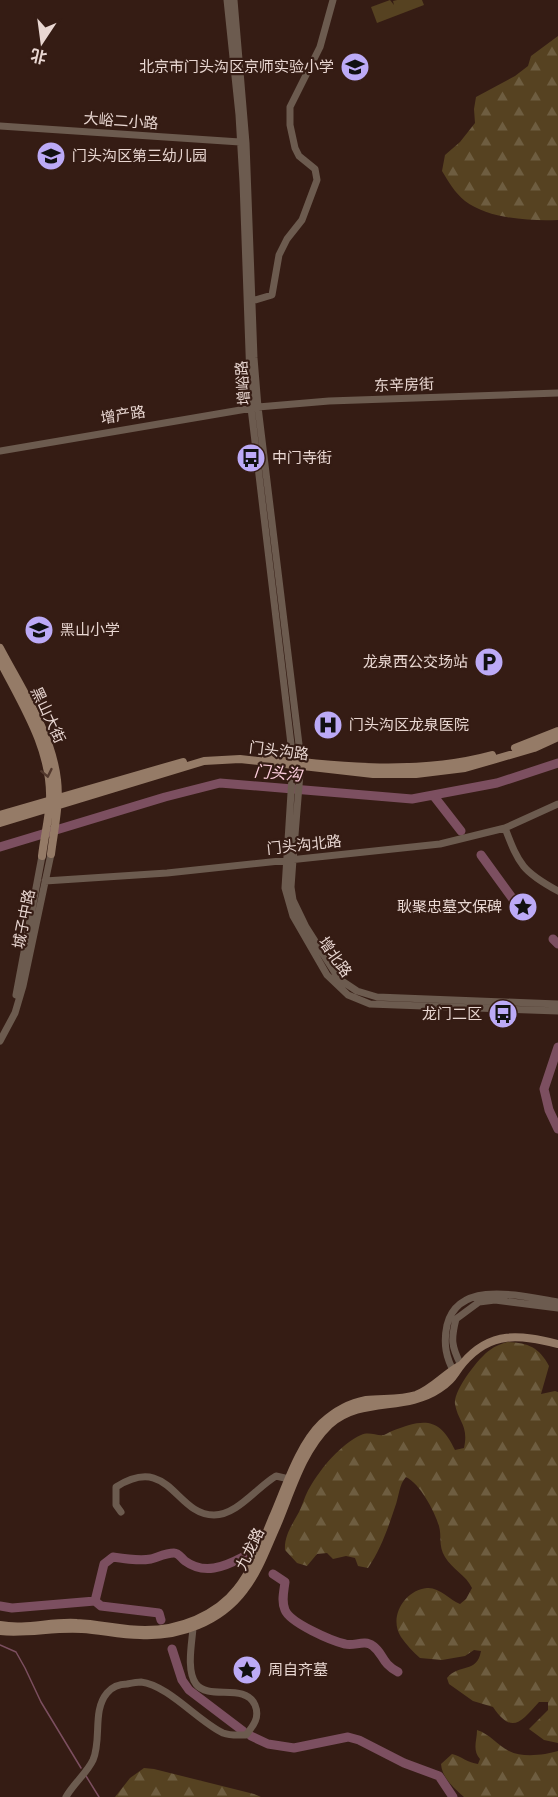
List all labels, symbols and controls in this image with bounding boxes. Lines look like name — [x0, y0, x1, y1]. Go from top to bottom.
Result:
north arrow — [12, 12, 72, 72]
text: 北 — [29, 45, 49, 67]
school or university icon: 北京市门头沟区京师实验小学 — [339, 51, 371, 83]
place label: 北京市门头沟区京师实验小学 — [139, 58, 334, 76]
street label: 大峪二小路 — [83, 109, 159, 133]
school or university icon: 门头沟区第三幼儿园 — [35, 140, 67, 172]
place label: 门头沟区第三幼儿园 — [72, 147, 207, 165]
street label: 增峪路 — [232, 360, 254, 406]
street label: 东辛房街 — [374, 375, 434, 395]
street label: 增产路 — [99, 403, 147, 427]
bus stop icon: 中门寺街 — [235, 442, 267, 474]
place label: 中门寺街 — [272, 449, 332, 467]
school or university icon: 黑山小学 — [23, 614, 55, 646]
place label: 黑山小学 — [60, 621, 120, 639]
parking icon: 龙泉西公交场站 — [473, 646, 505, 678]
place label: 龙泉西公交场站 — [363, 653, 468, 671]
street label: 黑山大街 — [27, 684, 69, 746]
hospital icon: 门头沟区龙泉医院 — [312, 709, 344, 741]
place label: 门头沟区龙泉医院 — [349, 716, 469, 734]
street label: 门头沟路 — [248, 738, 310, 764]
water label: 门头沟 — [253, 761, 305, 785]
one-way arrow — [40, 767, 53, 777]
street label: 门头沟北路 — [266, 832, 342, 858]
street label: 城子中路 — [9, 888, 39, 950]
place icon: 耿聚忠墓文保碑 — [507, 891, 539, 923]
place label: 耿聚忠墓文保碑 — [397, 898, 502, 916]
street label: 增北路 — [315, 933, 355, 981]
bus stop icon: 龙门二区 — [487, 998, 519, 1030]
place label: 龙门二区 — [422, 1005, 482, 1023]
street label: 九龙路 — [232, 1525, 268, 1573]
place icon: 周自齐墓 — [231, 1654, 263, 1686]
place label: 周自齐墓 — [268, 1661, 328, 1679]

